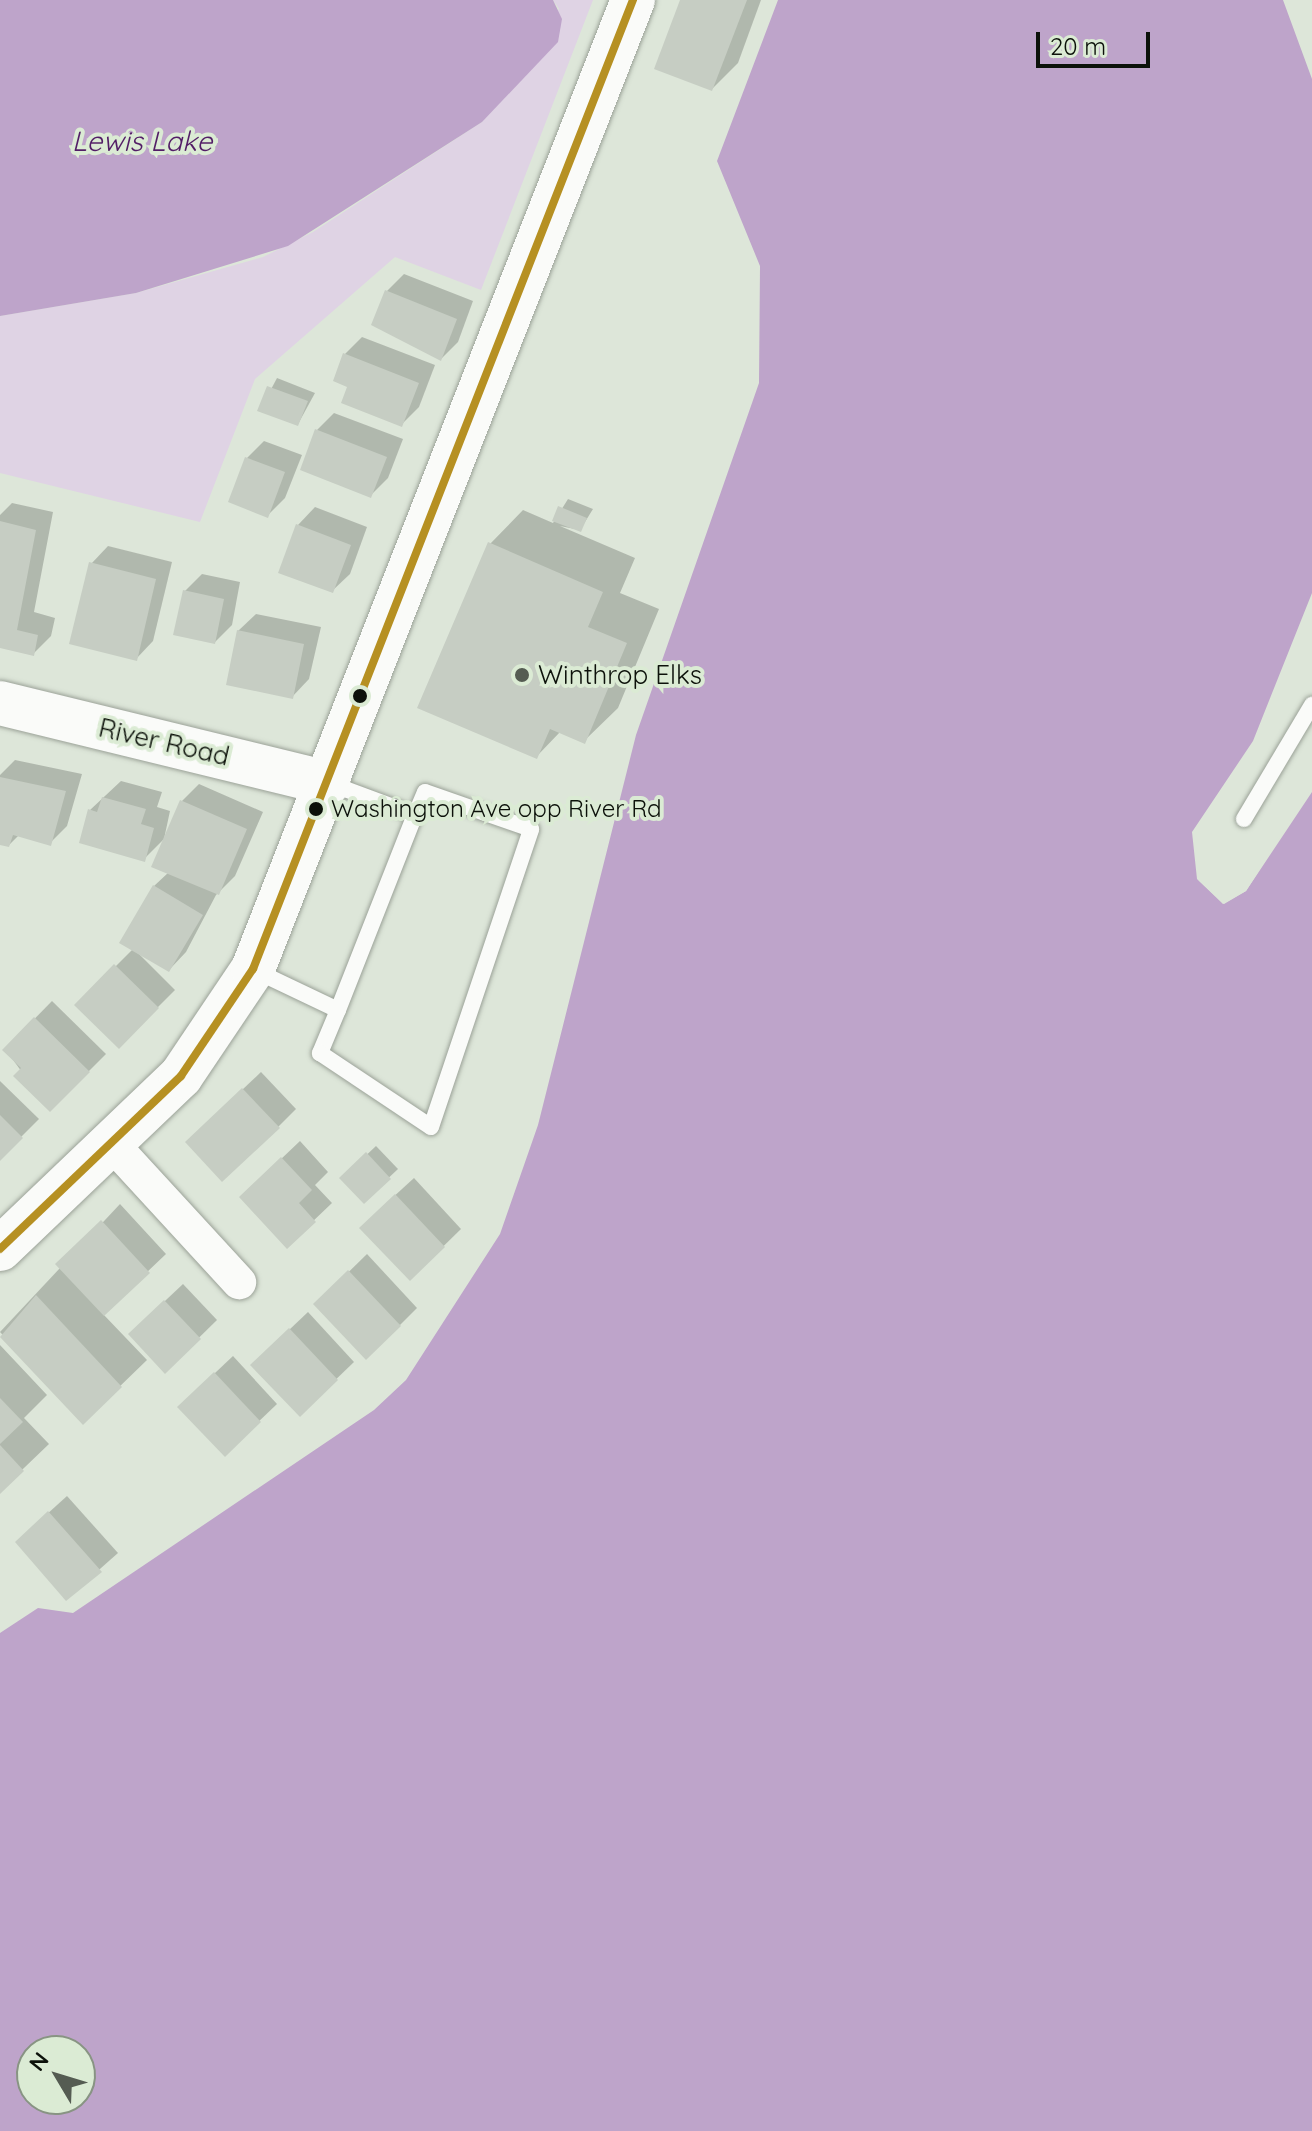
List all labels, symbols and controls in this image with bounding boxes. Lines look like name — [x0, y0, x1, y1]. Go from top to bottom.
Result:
scale bar — [1040, 16, 1154, 66]
text: 20 m — [1050, 31, 1106, 61]
water label: Lewis Lake — [72, 124, 212, 158]
place label: Winthrop Elks — [538, 659, 702, 691]
marker: Winthrop Elks — [513, 666, 531, 684]
unlabelled marker — [352, 688, 368, 704]
street label: River Road — [96, 712, 232, 772]
place label: Washington Ave opp River Rd — [331, 795, 662, 823]
marker: Washington Ave opp River Rd — [308, 801, 324, 817]
north arrow — [16, 2035, 96, 2115]
text: N — [23, 2046, 55, 2076]

